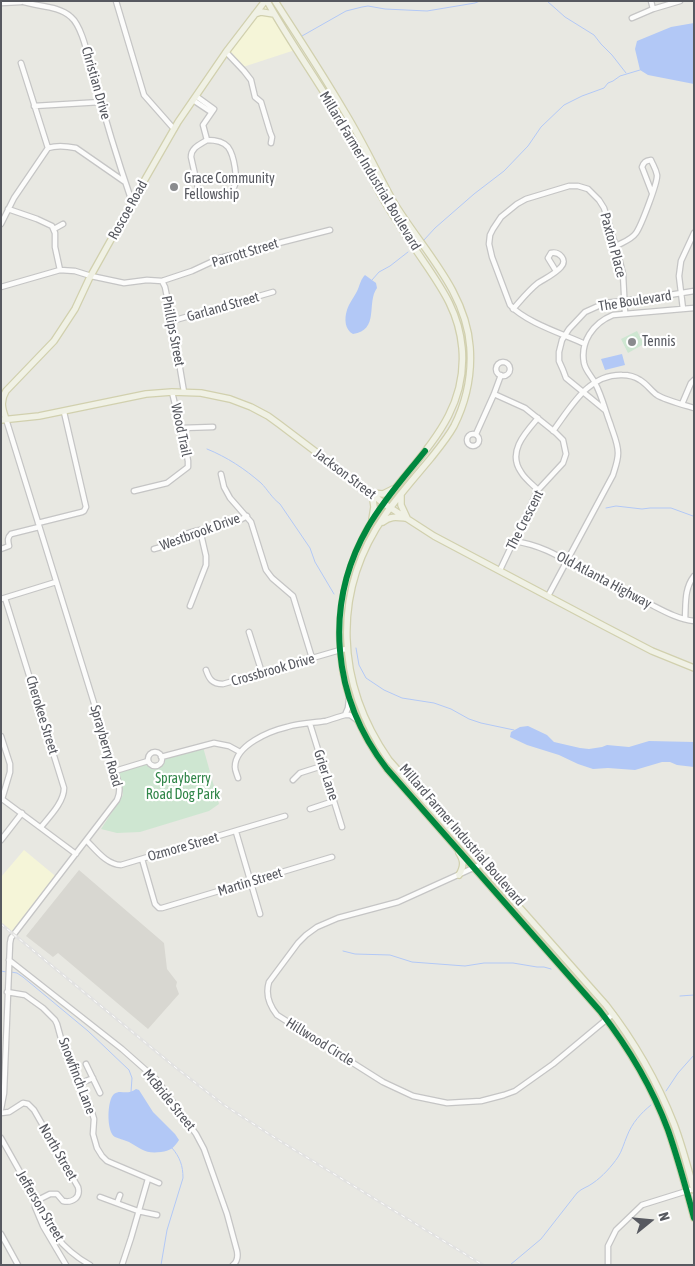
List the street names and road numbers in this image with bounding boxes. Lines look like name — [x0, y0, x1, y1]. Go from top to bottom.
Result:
street label: Christian Drive — [78, 45, 114, 121]
street label: Millard Farmer Industrial Boulevard — [316, 88, 424, 254]
street label: Roscoe Road — [105, 177, 151, 243]
street label: Paxton Place — [596, 211, 630, 279]
street label: Parrott Street — [210, 235, 280, 271]
street label: The Boulevard — [597, 287, 673, 315]
street label: Garland Street — [185, 289, 261, 325]
street label: Phillips Street — [158, 294, 188, 368]
street label: Wood Trail — [167, 402, 195, 458]
street label: Jackson Street — [311, 445, 379, 503]
street label: The Crescent — [503, 487, 547, 553]
street label: Westbrook Drive — [158, 510, 242, 554]
street label: Old Atlanta Highway — [554, 548, 654, 612]
street label: Crossbrook Drive — [229, 650, 317, 690]
street label: Cherokee Street — [22, 674, 62, 756]
street label: Sprayberry Road — [86, 703, 126, 789]
street label: Grier Lane — [310, 748, 342, 802]
street label: Millard Farmer Industrial Boulevard — [396, 761, 528, 909]
street label: Ozmore Street — [146, 829, 220, 865]
street label: Martin Street — [216, 864, 284, 900]
street label: Hillwood Circle — [283, 1014, 357, 1070]
street label: Snowfinch Lane — [55, 1036, 99, 1116]
street label: McBride Street — [139, 1066, 199, 1134]
street label: North Street — [35, 1121, 81, 1183]
street label: Jefferson Street — [12, 1167, 68, 1245]

